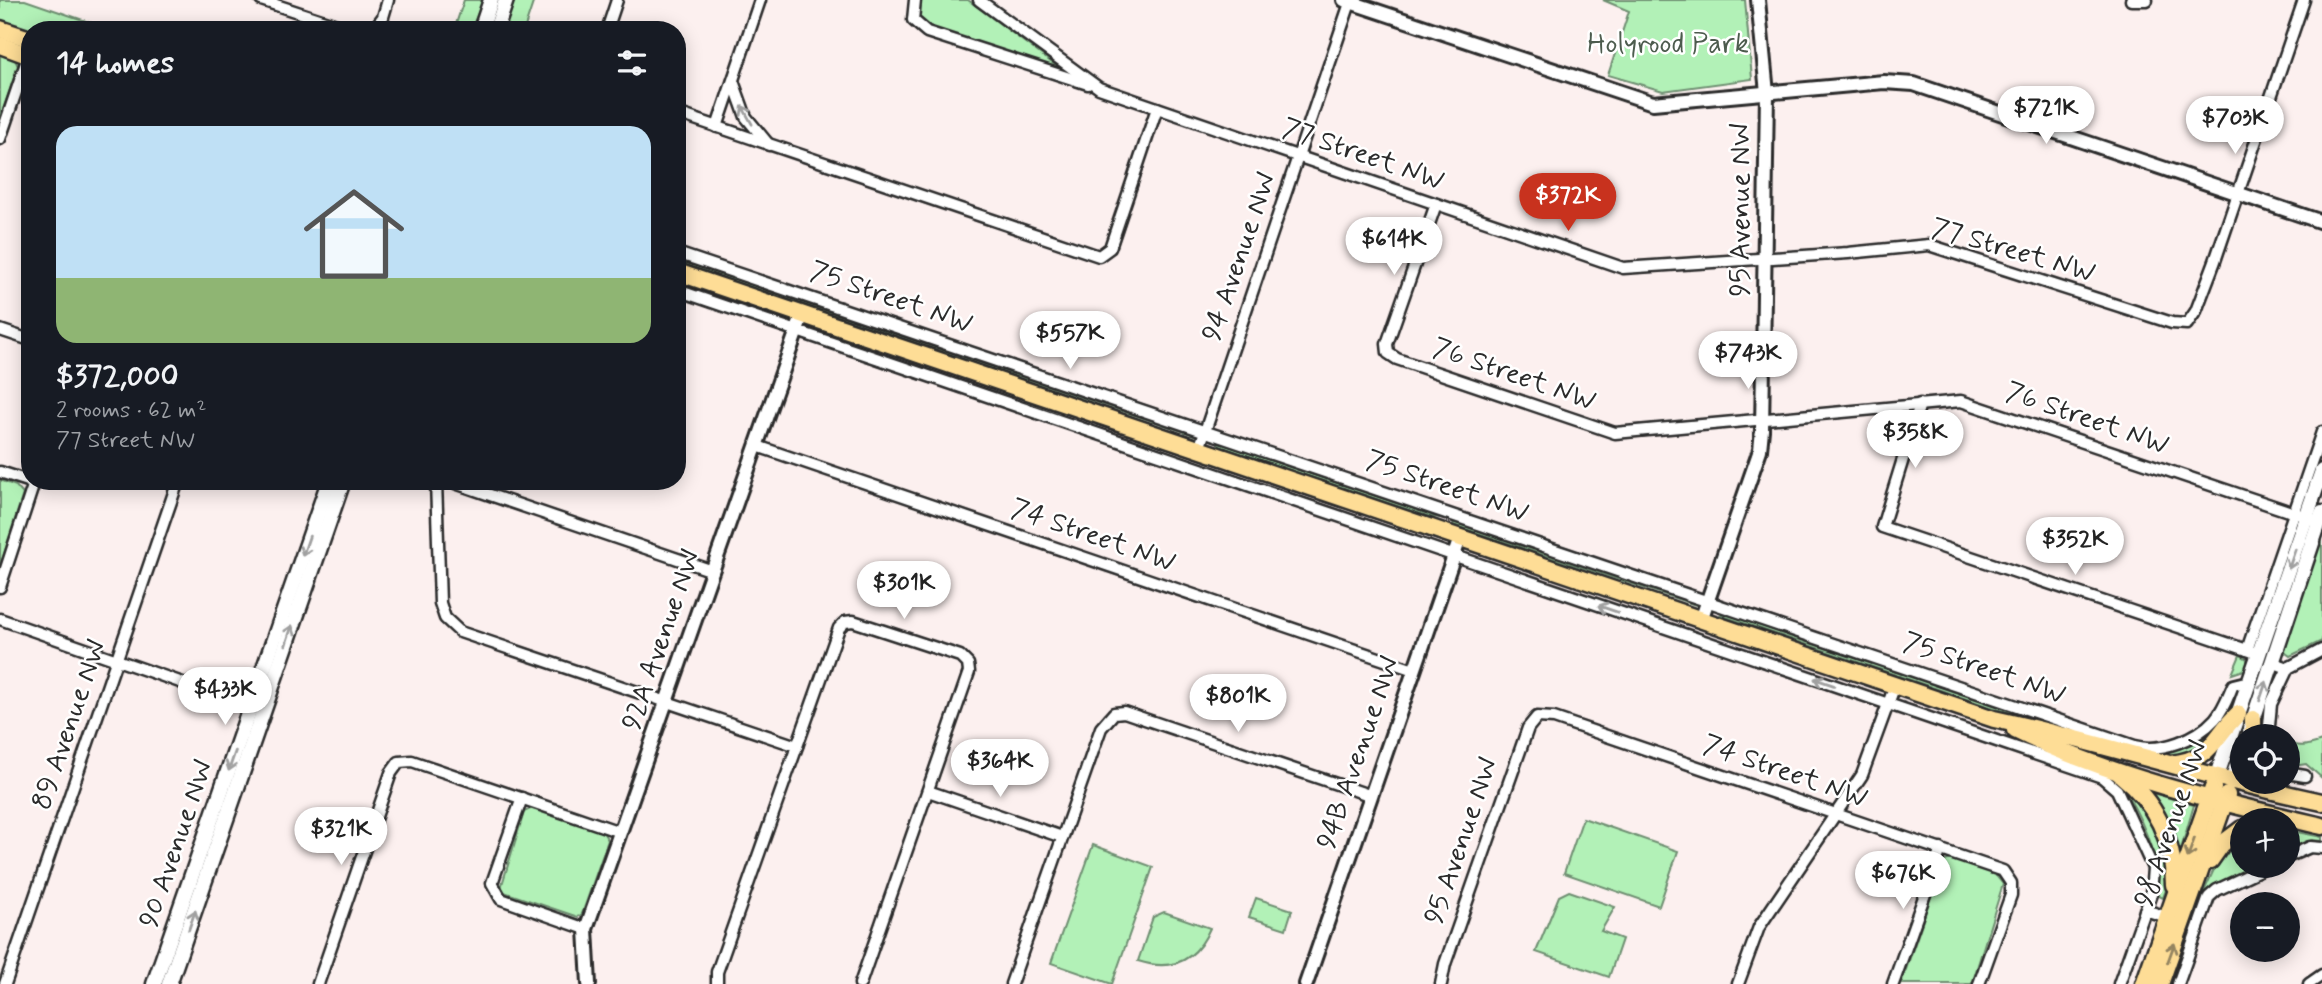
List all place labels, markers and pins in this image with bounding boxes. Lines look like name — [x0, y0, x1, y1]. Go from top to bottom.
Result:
pin: $721K — [1997, 86, 2095, 146]
pin: $703K — [2186, 96, 2284, 156]
pin: $372K — [1519, 174, 1617, 233]
pin: $614K — [1345, 218, 1443, 277]
pin: $557K — [1021, 312, 1119, 371]
pin: $743K — [1699, 332, 1797, 391]
pin: $358K — [1866, 410, 1964, 470]
pin: $352K — [2026, 518, 2124, 577]
pin: $301K — [855, 562, 953, 621]
pin: $433K — [176, 668, 274, 727]
pin: $801K — [1189, 674, 1287, 734]
pin: $364K — [951, 740, 1049, 799]
pin: $321K — [292, 808, 390, 867]
pin: $676K — [1854, 852, 1952, 911]

